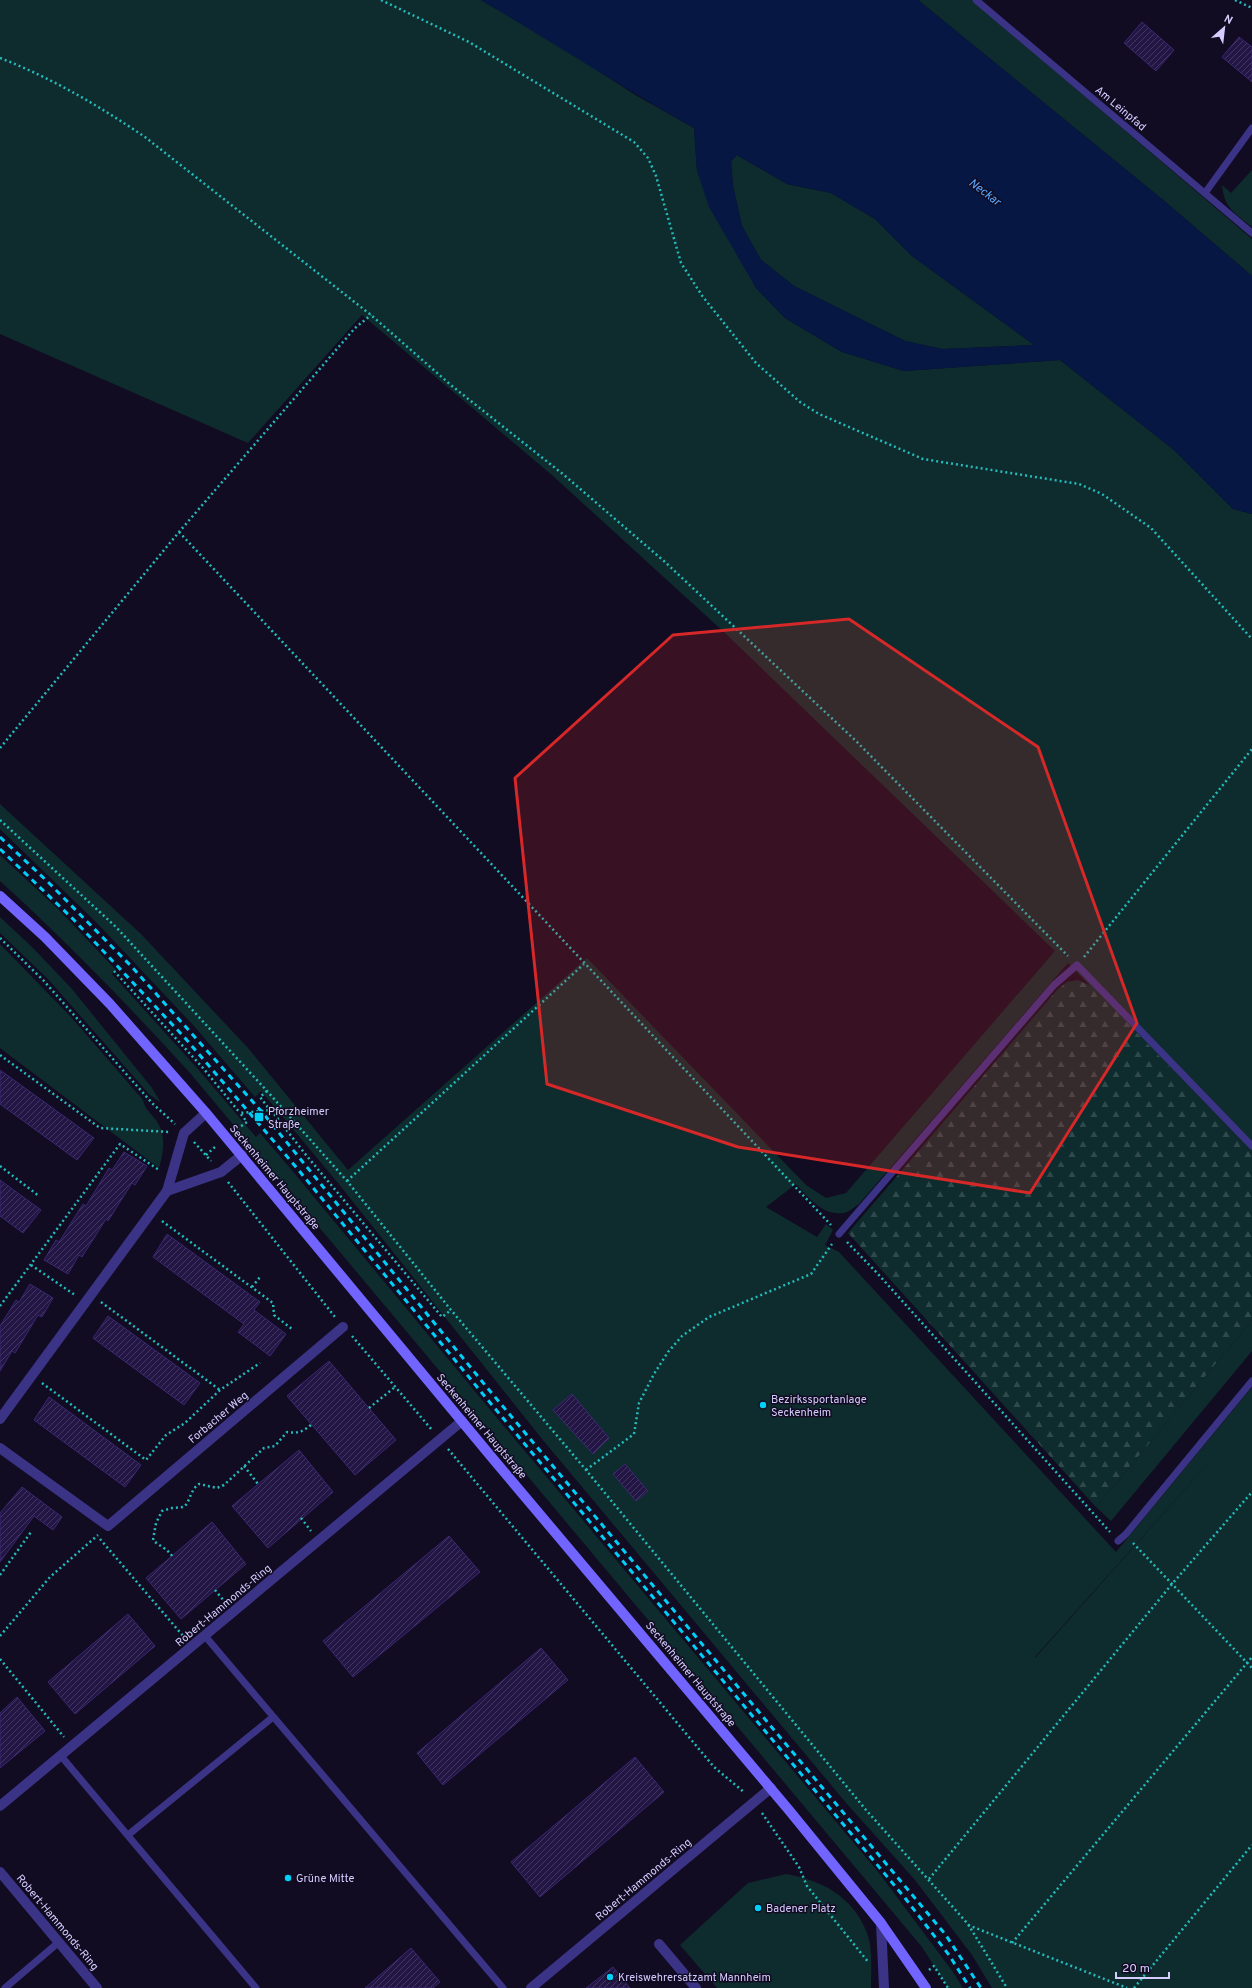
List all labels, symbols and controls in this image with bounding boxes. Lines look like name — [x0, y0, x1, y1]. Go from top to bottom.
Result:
north arrow — [1204, 8, 1244, 48]
text: N — [1221, 12, 1235, 28]
street label: Am Leinpfad — [1092, 83, 1149, 134]
water label: Neckar — [965, 175, 1005, 211]
place label: Pforzheimer Straße — [268, 1105, 330, 1132]
marker: Pforzheimer Straße — [253, 1111, 265, 1123]
street label: Seckenheimer Hauptstraße — [226, 1122, 323, 1233]
street label: Seckenheimer Hauptstraße — [433, 1371, 530, 1482]
street label: Forbacher Weg — [186, 1389, 251, 1447]
place label: Bezirkssportanlage Seckenheim — [771, 1393, 867, 1420]
marker: Bezirkssportanlage Seckenheim — [758, 1400, 768, 1410]
street label: Robert-Hammonds-Ring — [173, 1562, 274, 1650]
street label: Seckenheimer Hauptstraße — [642, 1619, 739, 1730]
street label: Robert-Hammonds-Ring — [593, 1836, 694, 1924]
street label: Robert-Hammonds-Ring — [13, 1872, 101, 1973]
place label: Grüne Mitte — [296, 1872, 355, 1886]
marker: Grüne Mitte — [283, 1873, 293, 1883]
place label: Badener Platz — [766, 1902, 836, 1916]
marker: Badener Platz — [753, 1903, 763, 1913]
scale bar — [1116, 1954, 1169, 1980]
text: 20 m — [1122, 1961, 1150, 1977]
place label: Kreiswehrersatzamt Mannheim — [618, 1971, 771, 1985]
marker: Kreiswehrersatzamt Mannheim — [605, 1972, 615, 1982]

